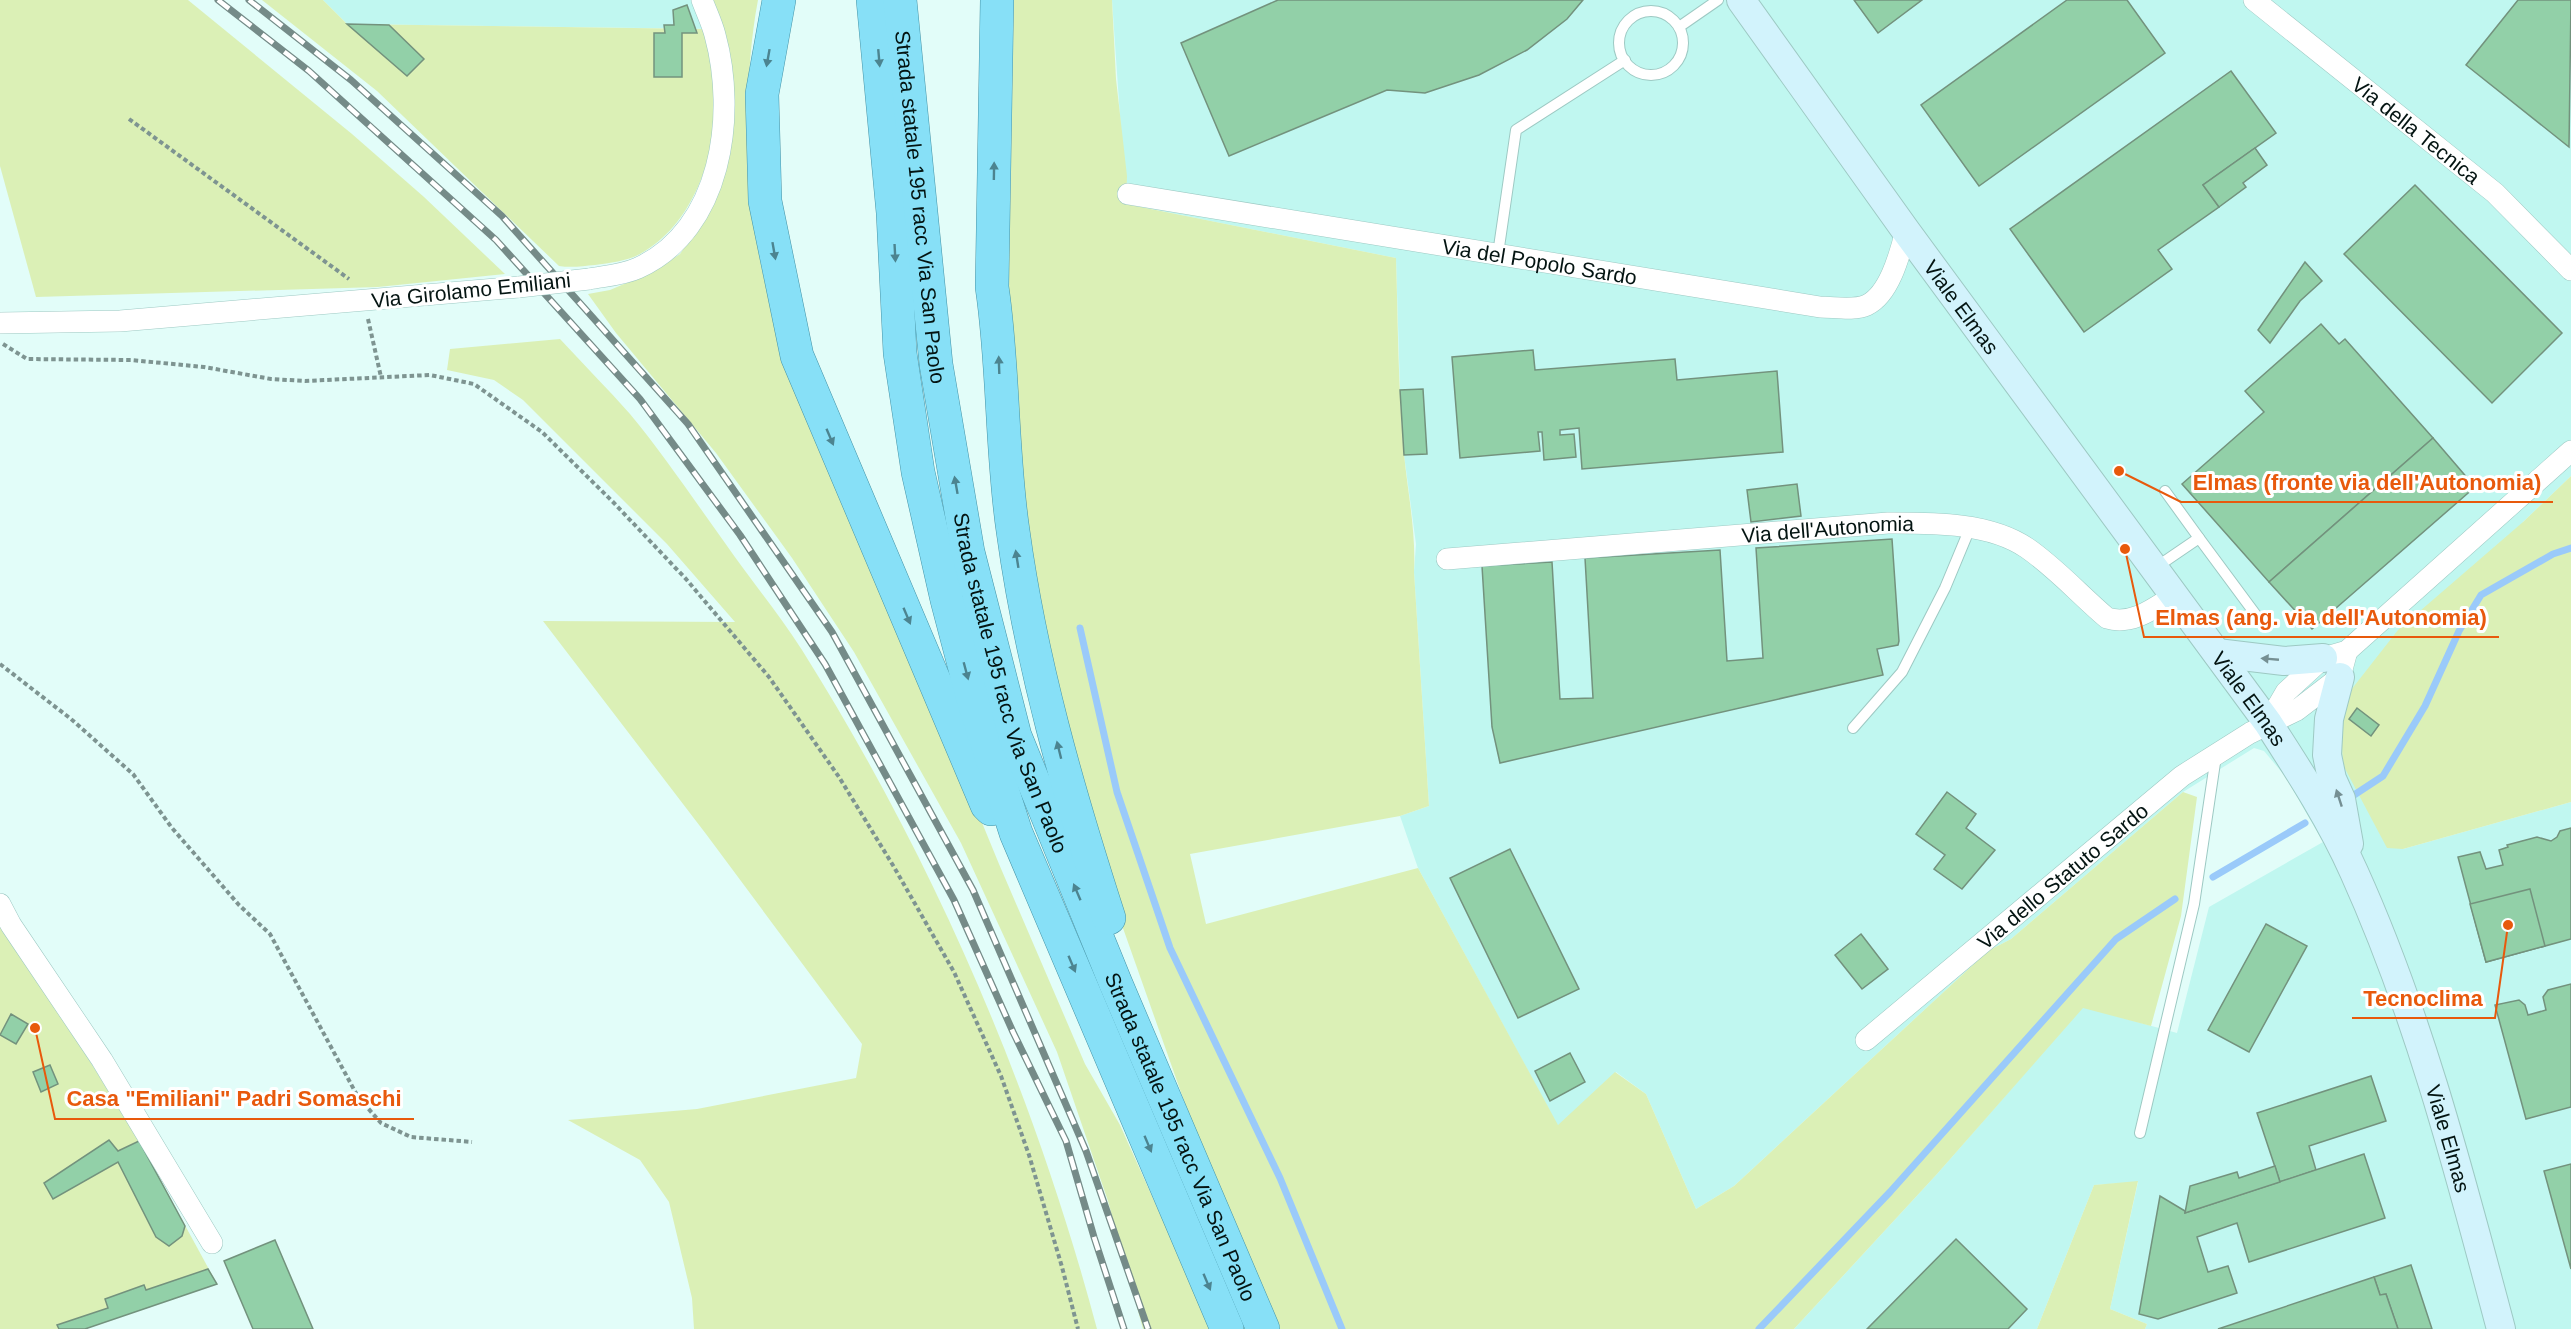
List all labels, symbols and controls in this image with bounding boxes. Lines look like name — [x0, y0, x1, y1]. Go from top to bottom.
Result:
street label: Strada statale 195 racc Via San Paolo — [892, 29, 951, 385]
one-way arrow — [764, 48, 773, 67]
one-way arrow — [874, 49, 884, 68]
street label: Via della Tecnica — [2348, 72, 2485, 188]
one-way arrow — [989, 161, 999, 180]
street label: Via del Popolo Sardo — [1440, 234, 1639, 288]
one-way arrow — [770, 242, 779, 261]
one-way arrow — [890, 243, 899, 262]
street label: Viale Elmas — [1920, 255, 2004, 358]
street label: Via Girolamo Emiliani — [370, 268, 572, 312]
one-way arrow — [994, 356, 1004, 375]
one-way arrow — [826, 428, 836, 446]
callout: Elmas (fronte via dell'Autonomia) — [2181, 462, 2553, 502]
text: Elmas (fronte via dell'Autonomia) — [2193, 470, 2541, 495]
one-way arrow — [951, 475, 960, 494]
street label: Strada statale 195 racc Via San Paolo — [950, 511, 1073, 856]
street label: Via dell'Autonomia — [1741, 511, 1914, 546]
one-way arrow — [1013, 550, 1022, 569]
callout: Elmas (ang. via dell'Autonomia) — [2144, 597, 2499, 637]
text: Elmas (ang. via dell'Autonomia) — [2155, 605, 2487, 630]
one-way arrow — [902, 608, 912, 626]
street label: Viale Elmas — [2208, 647, 2291, 750]
one-way arrow — [2260, 654, 2279, 664]
one-way arrow — [962, 663, 971, 681]
one-way arrow — [1053, 741, 1063, 759]
one-way arrow — [2334, 789, 2343, 807]
street label: Via dello Statuto Sardo — [1973, 798, 2152, 953]
one-way arrow — [1072, 882, 1082, 900]
one-way arrow — [1067, 956, 1077, 974]
street label: Strada statale 195 racc Via San Paolo — [1101, 969, 1261, 1304]
callout: Tecnoclima — [2352, 978, 2495, 1018]
text: Tecnoclima — [2363, 986, 2483, 1011]
callout: Casa "Emiliani" Padri Somaschi — [55, 1079, 414, 1119]
street label: Viale Elmas — [2422, 1082, 2475, 1195]
text: Casa "Emiliani" Padri Somaschi — [66, 1086, 402, 1111]
one-way arrow — [1144, 1135, 1153, 1153]
one-way arrow — [1202, 1274, 1212, 1292]

